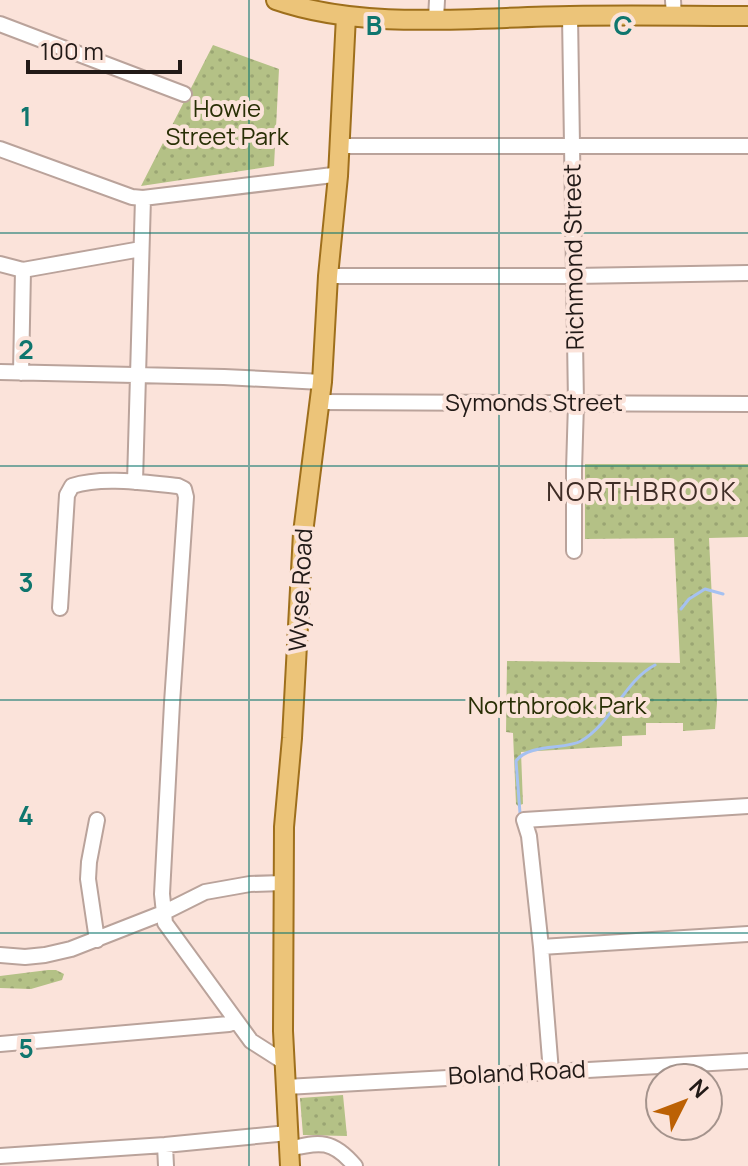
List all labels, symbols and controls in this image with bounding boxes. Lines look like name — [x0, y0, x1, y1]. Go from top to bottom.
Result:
text: B — [366, 7, 382, 43]
text: C — [613, 7, 633, 43]
scale bar — [28, 24, 180, 74]
text: 100 m — [40, 34, 104, 67]
park label: Howie Street Park — [165, 91, 290, 152]
text: 1 — [20, 98, 32, 134]
street label: Richmond Street — [554, 164, 591, 351]
text: 2 — [18, 331, 34, 367]
street label: Symonds Street — [445, 385, 623, 418]
district label: NORTHBROOK — [546, 473, 738, 509]
street label: Wyse Road — [280, 527, 319, 652]
text: 3 — [18, 564, 34, 600]
park label: Northbrook Park — [468, 688, 647, 721]
text: 4 — [18, 797, 34, 833]
text: 5 — [18, 1030, 34, 1066]
street label: Boland Road — [447, 1051, 587, 1092]
north arrow — [644, 1062, 724, 1142]
text: N — [682, 1073, 715, 1105]

